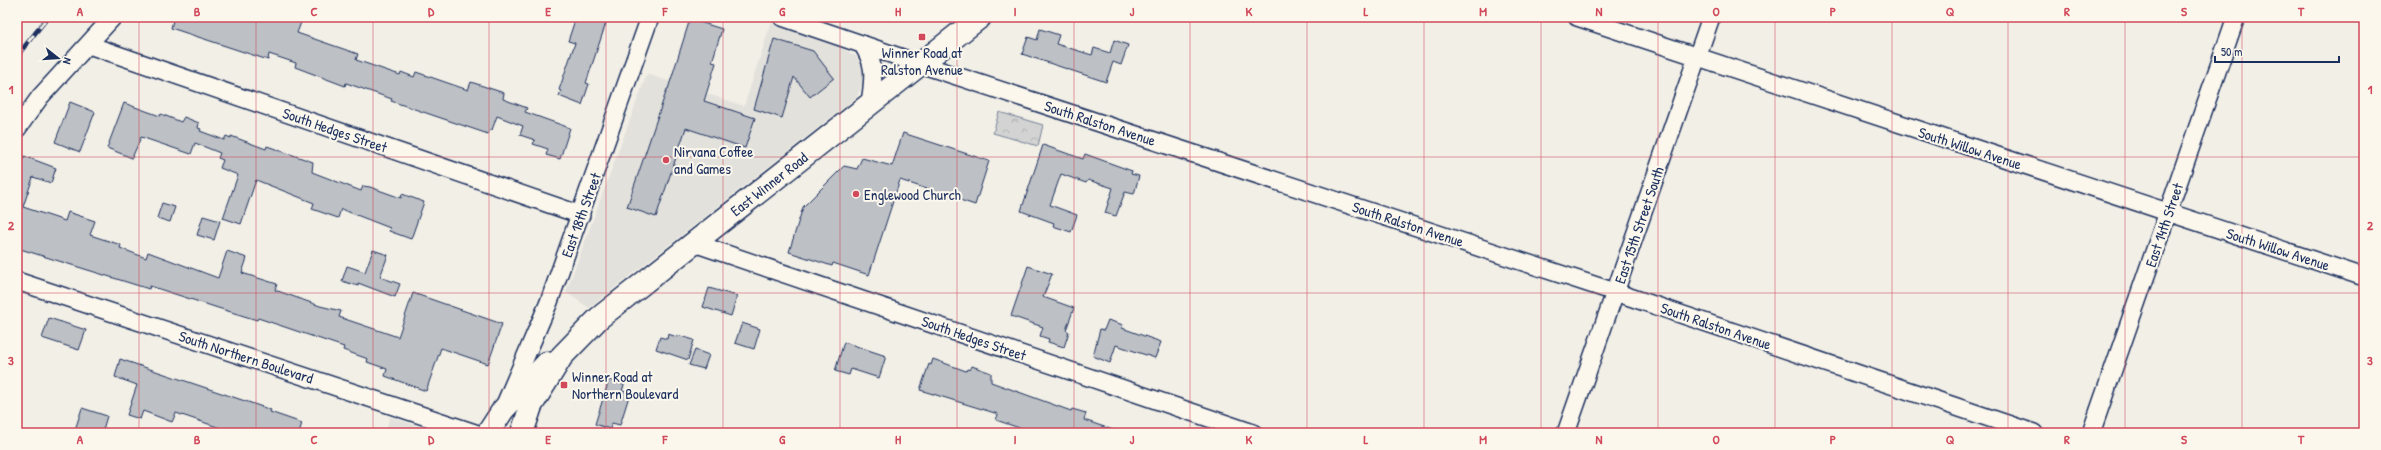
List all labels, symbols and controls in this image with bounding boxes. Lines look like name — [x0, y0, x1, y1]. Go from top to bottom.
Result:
text: A — [77, 2, 84, 20]
text: B — [194, 2, 201, 20]
text: C — [310, 2, 318, 20]
text: D — [428, 2, 435, 20]
text: E — [545, 2, 551, 20]
text: F — [662, 2, 669, 20]
text: G — [779, 2, 786, 20]
text: H — [895, 2, 901, 20]
text: I — [1013, 2, 1017, 20]
text: J — [1130, 2, 1135, 20]
text: K — [1246, 2, 1253, 20]
text: L — [1364, 2, 1369, 20]
text: M — [1479, 2, 1487, 20]
text: N — [1596, 2, 1603, 20]
text: O — [1712, 2, 1720, 20]
text: P — [1830, 2, 1836, 20]
text: Q — [1946, 2, 1955, 20]
text: R — [2064, 2, 2070, 20]
text: S — [2181, 2, 2187, 20]
text: T — [2297, 2, 2305, 20]
marker: Winner Road at Ralston Avenue — [917, 32, 927, 42]
north arrow — [38, 38, 78, 78]
scale bar — [2215, 38, 2339, 64]
place label: Winner Road at Ralston Avenue — [881, 42, 963, 80]
text: 50 m — [2221, 43, 2242, 60]
text: N — [60, 56, 75, 66]
text: 1 — [9, 80, 14, 98]
text: 1 — [2368, 80, 2373, 98]
street label: South Ralston Avenue — [1042, 95, 1158, 151]
street label: South Hedges Street — [280, 102, 391, 158]
street label: South Willow Avenue — [1916, 121, 2024, 175]
place label: Nirvana Coffee and Games — [674, 141, 753, 179]
street label: East Winner Road — [726, 147, 812, 221]
marker: Nirvana Coffee and Games — [661, 155, 671, 165]
street label: East 15th Street South — [1609, 164, 1669, 286]
street label: East 18th Street — [556, 169, 606, 260]
street label: East 14th Street — [2140, 179, 2188, 270]
place label: Englewood Church — [864, 184, 961, 205]
marker: Englewood Church — [851, 189, 861, 199]
street label: South Ralston Avenue — [1350, 196, 1466, 252]
text: 2 — [8, 216, 15, 234]
text: 2 — [2367, 216, 2374, 234]
street label: South Willow Avenue — [2224, 222, 2332, 276]
street label: South Ralston Avenue — [1658, 297, 1774, 355]
street label: South Hedges Street — [919, 310, 1030, 366]
street label: South Northern Boulevard — [176, 325, 316, 389]
text: 3 — [8, 351, 14, 369]
text: 3 — [2367, 351, 2373, 369]
place label: Winner Road at Northern Boulevard — [572, 366, 679, 404]
marker: Winner Road at Northern Boulevard — [559, 380, 569, 390]
text: A — [77, 430, 84, 448]
text: B — [194, 430, 201, 448]
text: C — [310, 430, 318, 448]
text: D — [428, 430, 435, 448]
text: E — [545, 430, 551, 448]
text: F — [662, 430, 669, 448]
text: G — [779, 430, 786, 448]
text: H — [895, 430, 901, 448]
text: I — [1013, 430, 1017, 448]
text: J — [1130, 430, 1135, 448]
text: K — [1246, 430, 1253, 448]
text: L — [1364, 430, 1369, 448]
text: M — [1479, 430, 1487, 448]
text: N — [1596, 430, 1603, 448]
text: O — [1712, 430, 1720, 448]
text: P — [1830, 430, 1836, 448]
text: Q — [1946, 430, 1955, 448]
text: R — [2064, 430, 2070, 448]
text: S — [2181, 430, 2187, 448]
text: T — [2297, 430, 2305, 448]

